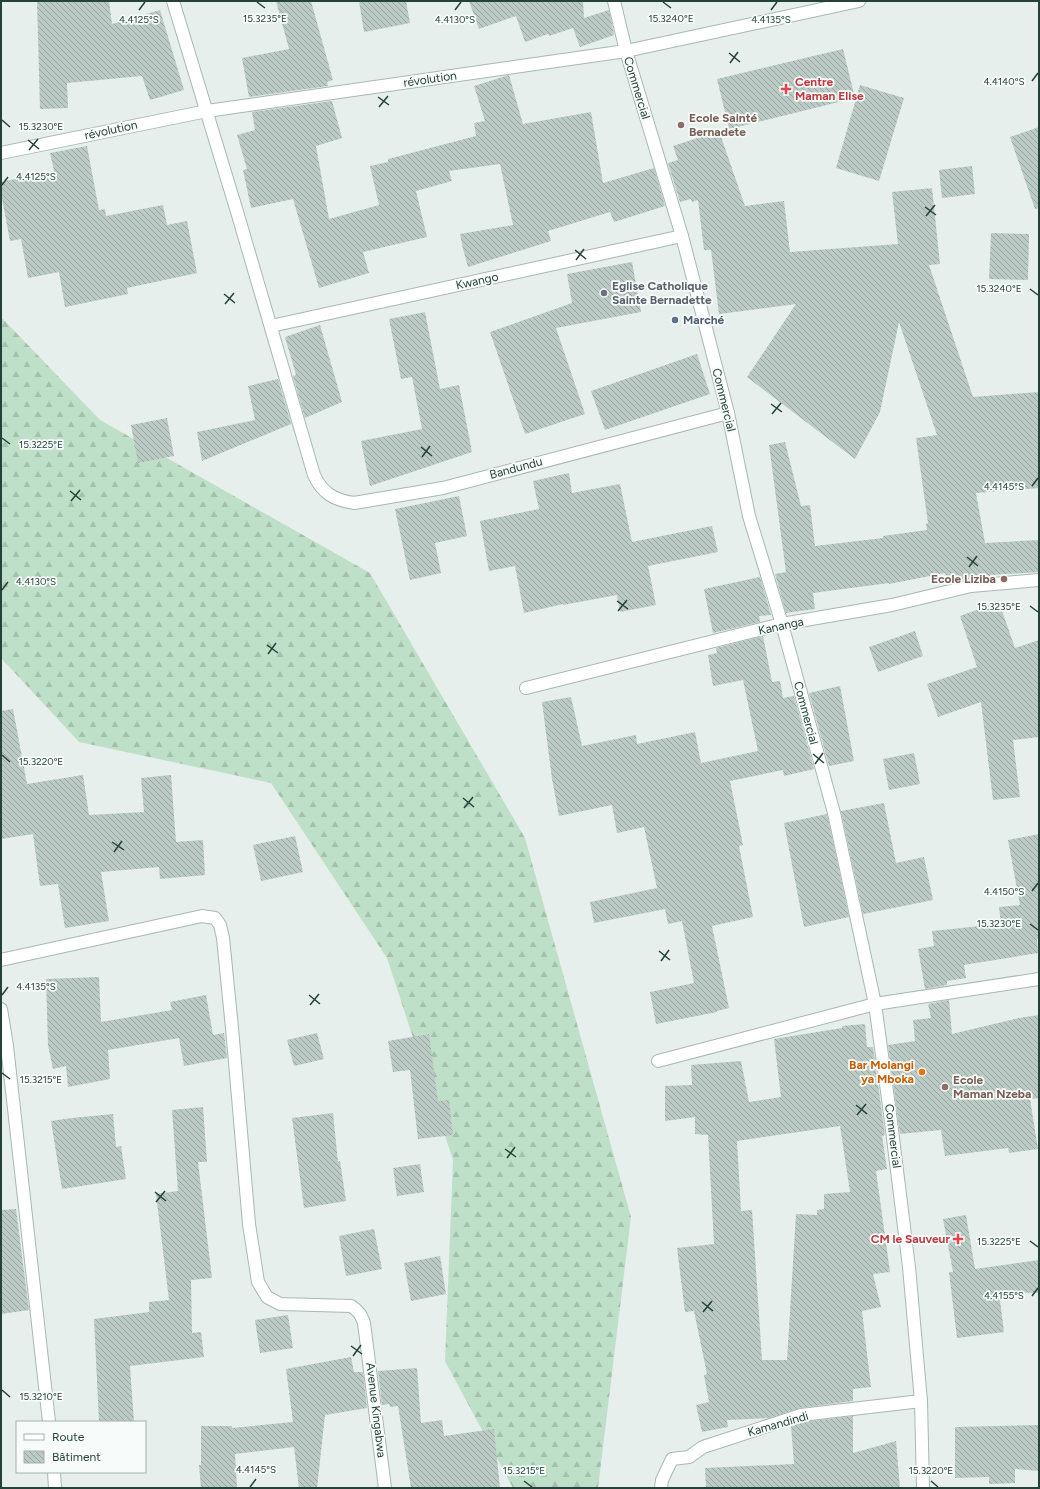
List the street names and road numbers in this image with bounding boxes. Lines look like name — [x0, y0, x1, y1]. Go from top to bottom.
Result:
street label: Commercial — [621, 55, 653, 121]
street label: révolution — [402, 68, 458, 90]
street label: révolution — [83, 117, 139, 142]
street label: Kwango — [454, 270, 500, 292]
street label: Commercial — [709, 367, 739, 433]
street label: Bandundu — [488, 454, 544, 482]
street label: Kananga — [757, 614, 805, 638]
street label: Commercial — [791, 680, 821, 746]
street label: Commercial — [882, 1103, 904, 1169]
street label: Avenue Kingabwa — [363, 1362, 389, 1458]
street label: Kamandindi — [746, 1409, 810, 1439]

